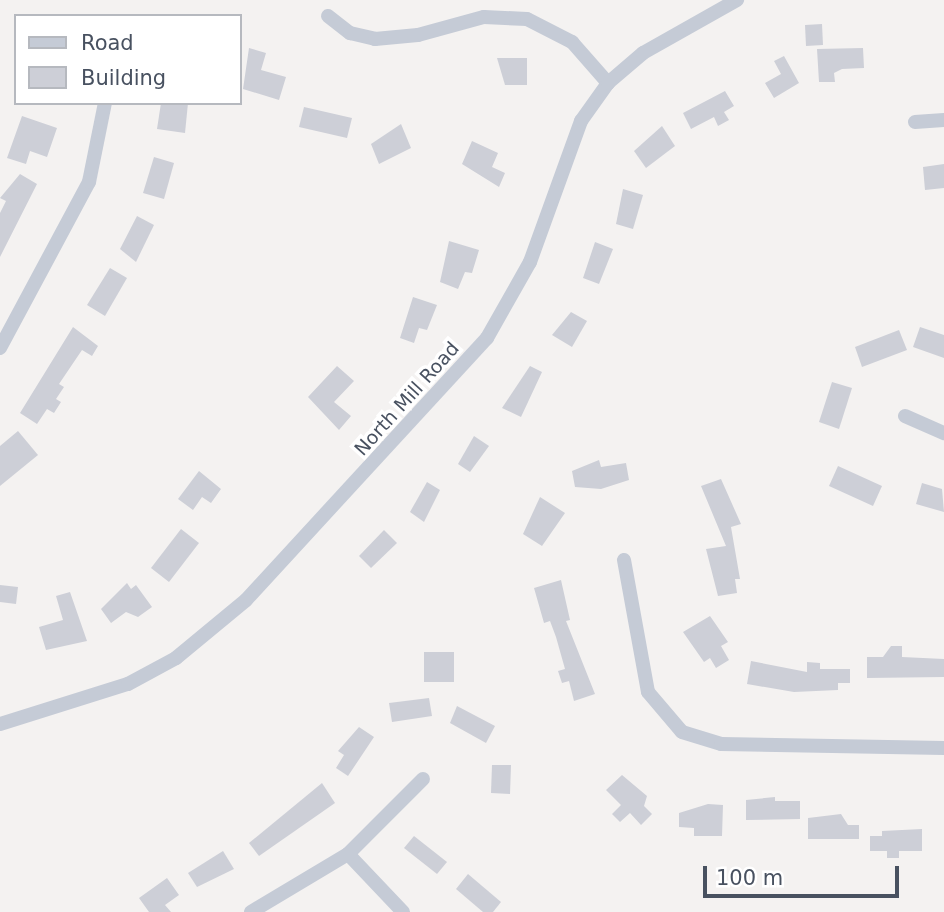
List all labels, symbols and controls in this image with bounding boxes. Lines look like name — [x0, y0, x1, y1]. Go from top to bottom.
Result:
legend — [14, 14, 242, 105]
text: Road — [81, 31, 134, 55]
text: Building — [81, 66, 166, 90]
street label: North Mill Road — [350, 337, 464, 461]
scale bar — [706, 852, 902, 896]
text: 100 m — [716, 866, 783, 890]

